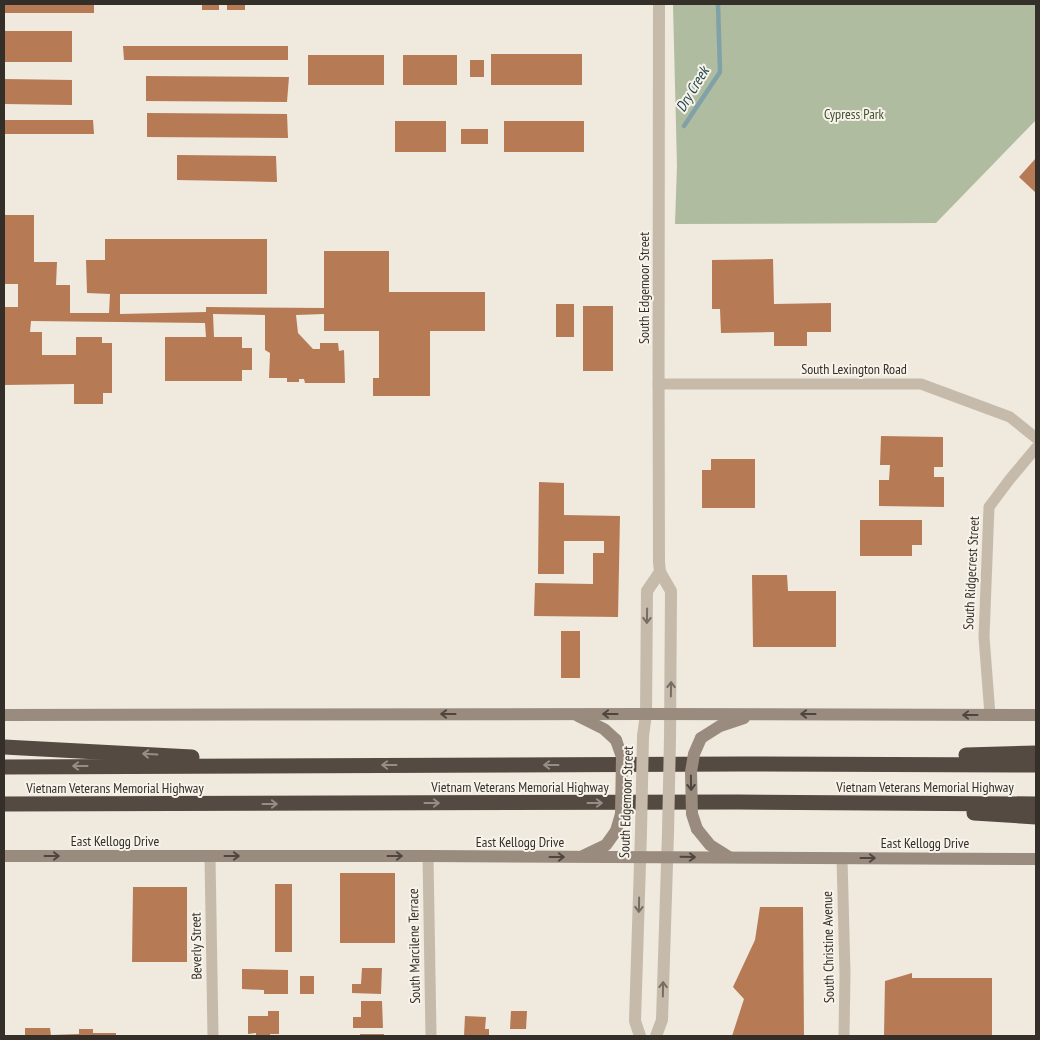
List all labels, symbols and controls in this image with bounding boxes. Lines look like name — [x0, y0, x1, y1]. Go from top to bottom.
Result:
water label: Dry Creek — [671, 61, 714, 115]
park label: Cypress Park — [824, 105, 885, 123]
street label: South Edgemoor Street — [635, 232, 653, 344]
street label: South Lexington Road — [801, 360, 907, 378]
street label: South Ridgecrest Street — [959, 516, 983, 630]
one-way arrow — [642, 608, 652, 624]
one-way arrow — [666, 681, 676, 698]
one-way arrow — [440, 709, 456, 719]
one-way arrow — [602, 709, 618, 719]
one-way arrow — [800, 709, 816, 719]
one-way arrow — [962, 710, 978, 720]
street label: South Edgemoor Street — [615, 746, 637, 858]
one-way arrow — [142, 750, 158, 759]
one-way arrow — [381, 760, 398, 770]
one-way arrow — [544, 760, 560, 770]
one-way arrow — [72, 761, 88, 771]
one-way arrow — [686, 775, 696, 791]
street label: Vietnam Veterans Memorial Highway — [430, 778, 609, 796]
street label: Vietnam Veterans Memorial Highway — [835, 778, 1014, 796]
street label: Vietnam Veterans Memorial Highway — [25, 779, 204, 797]
one-way arrow — [424, 798, 440, 808]
one-way arrow — [586, 798, 602, 808]
one-way arrow — [261, 799, 277, 809]
street label: East Kellogg Drive — [71, 832, 159, 850]
street label: East Kellogg Drive — [476, 833, 564, 851]
street label: East Kellogg Drive — [881, 834, 969, 852]
one-way arrow — [44, 851, 60, 861]
one-way arrow — [224, 851, 240, 861]
one-way arrow — [386, 851, 403, 861]
one-way arrow — [549, 852, 565, 862]
one-way arrow — [680, 852, 696, 862]
one-way arrow — [860, 853, 876, 863]
street label: South Marcilene Terrace — [404, 888, 424, 1004]
street label: South Christine Avenue — [818, 891, 838, 1003]
one-way arrow — [634, 897, 643, 913]
street label: Beverly Street — [186, 912, 206, 980]
one-way arrow — [658, 981, 668, 998]

